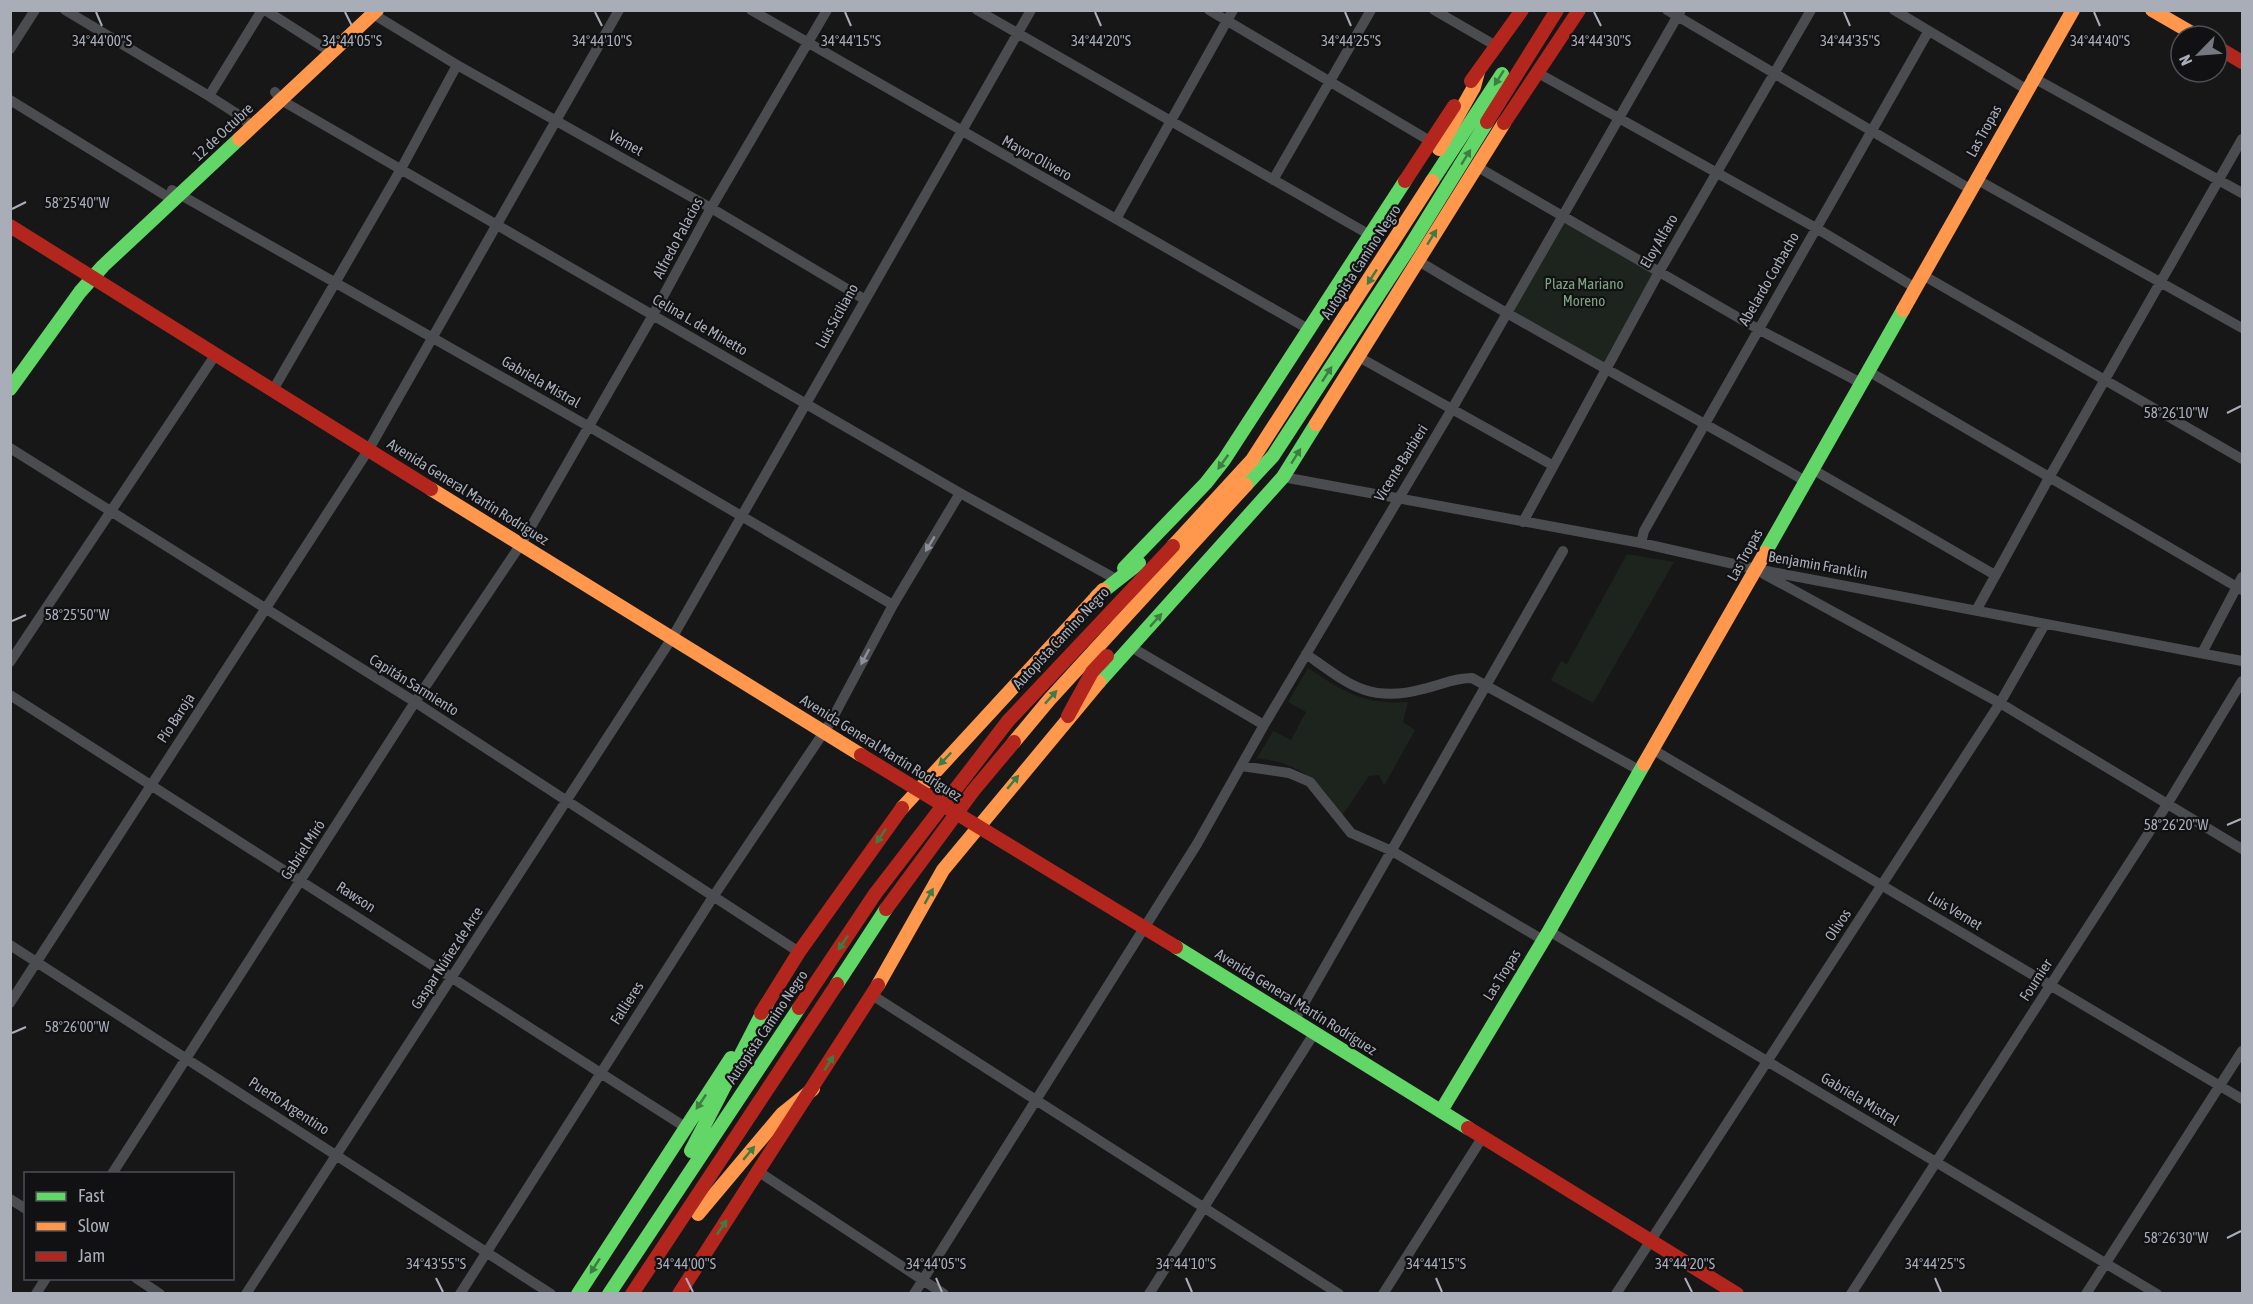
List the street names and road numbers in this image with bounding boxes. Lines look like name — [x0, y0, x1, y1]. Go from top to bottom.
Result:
street label: 12 de Octubre — [189, 99, 257, 164]
street label: Las Tropas — [1962, 102, 2005, 160]
street label: Vernet — [606, 126, 646, 159]
street label: Mayor Olivero — [999, 131, 1075, 184]
street label: Alfredo Palacios — [649, 194, 706, 281]
street label: Autopista Camino Negro — [1317, 201, 1404, 322]
street label: Eloy Alfaro — [1636, 211, 1681, 271]
street label: Abelardo Corbacho — [1735, 229, 1802, 328]
street label: Luis Siciliano — [812, 280, 861, 351]
street label: Celina L. de Minetto — [650, 290, 751, 359]
street label: Gabriela Mistral — [499, 352, 584, 411]
street label: Vicente Barbieri — [1370, 421, 1431, 504]
street label: Avenida General Martín Rodríguez — [385, 435, 553, 549]
street label: Las Tropas — [1723, 526, 1766, 584]
street label: Benjamin Franklin — [1767, 547, 1869, 582]
street label: Autopista Camino Negro — [1009, 583, 1112, 692]
street label: Capitán Sarmiento — [366, 650, 462, 719]
street label: Pío Baroja — [153, 690, 198, 746]
street label: Avenida General Martín Rodríguez — [798, 691, 966, 805]
street label: Gabriel Miró — [277, 817, 328, 883]
street label: Rawson — [334, 878, 379, 915]
street label: Luis Vernet — [1925, 888, 1986, 933]
street label: Gaspar Núñez de Arce — [407, 903, 486, 1012]
street label: Olivos — [1821, 906, 1854, 944]
street label: Avenida General Martín Rodríguez — [1213, 945, 1381, 1059]
street label: Las Tropas — [1479, 946, 1524, 1003]
street label: Fournier — [2016, 955, 2056, 1004]
street label: Autopista Camino Negro — [722, 967, 811, 1087]
street label: Fallieres — [607, 978, 647, 1027]
street label: Gabriela Mistral — [1818, 1069, 1902, 1129]
street label: Puerto Argentino — [246, 1073, 333, 1138]

